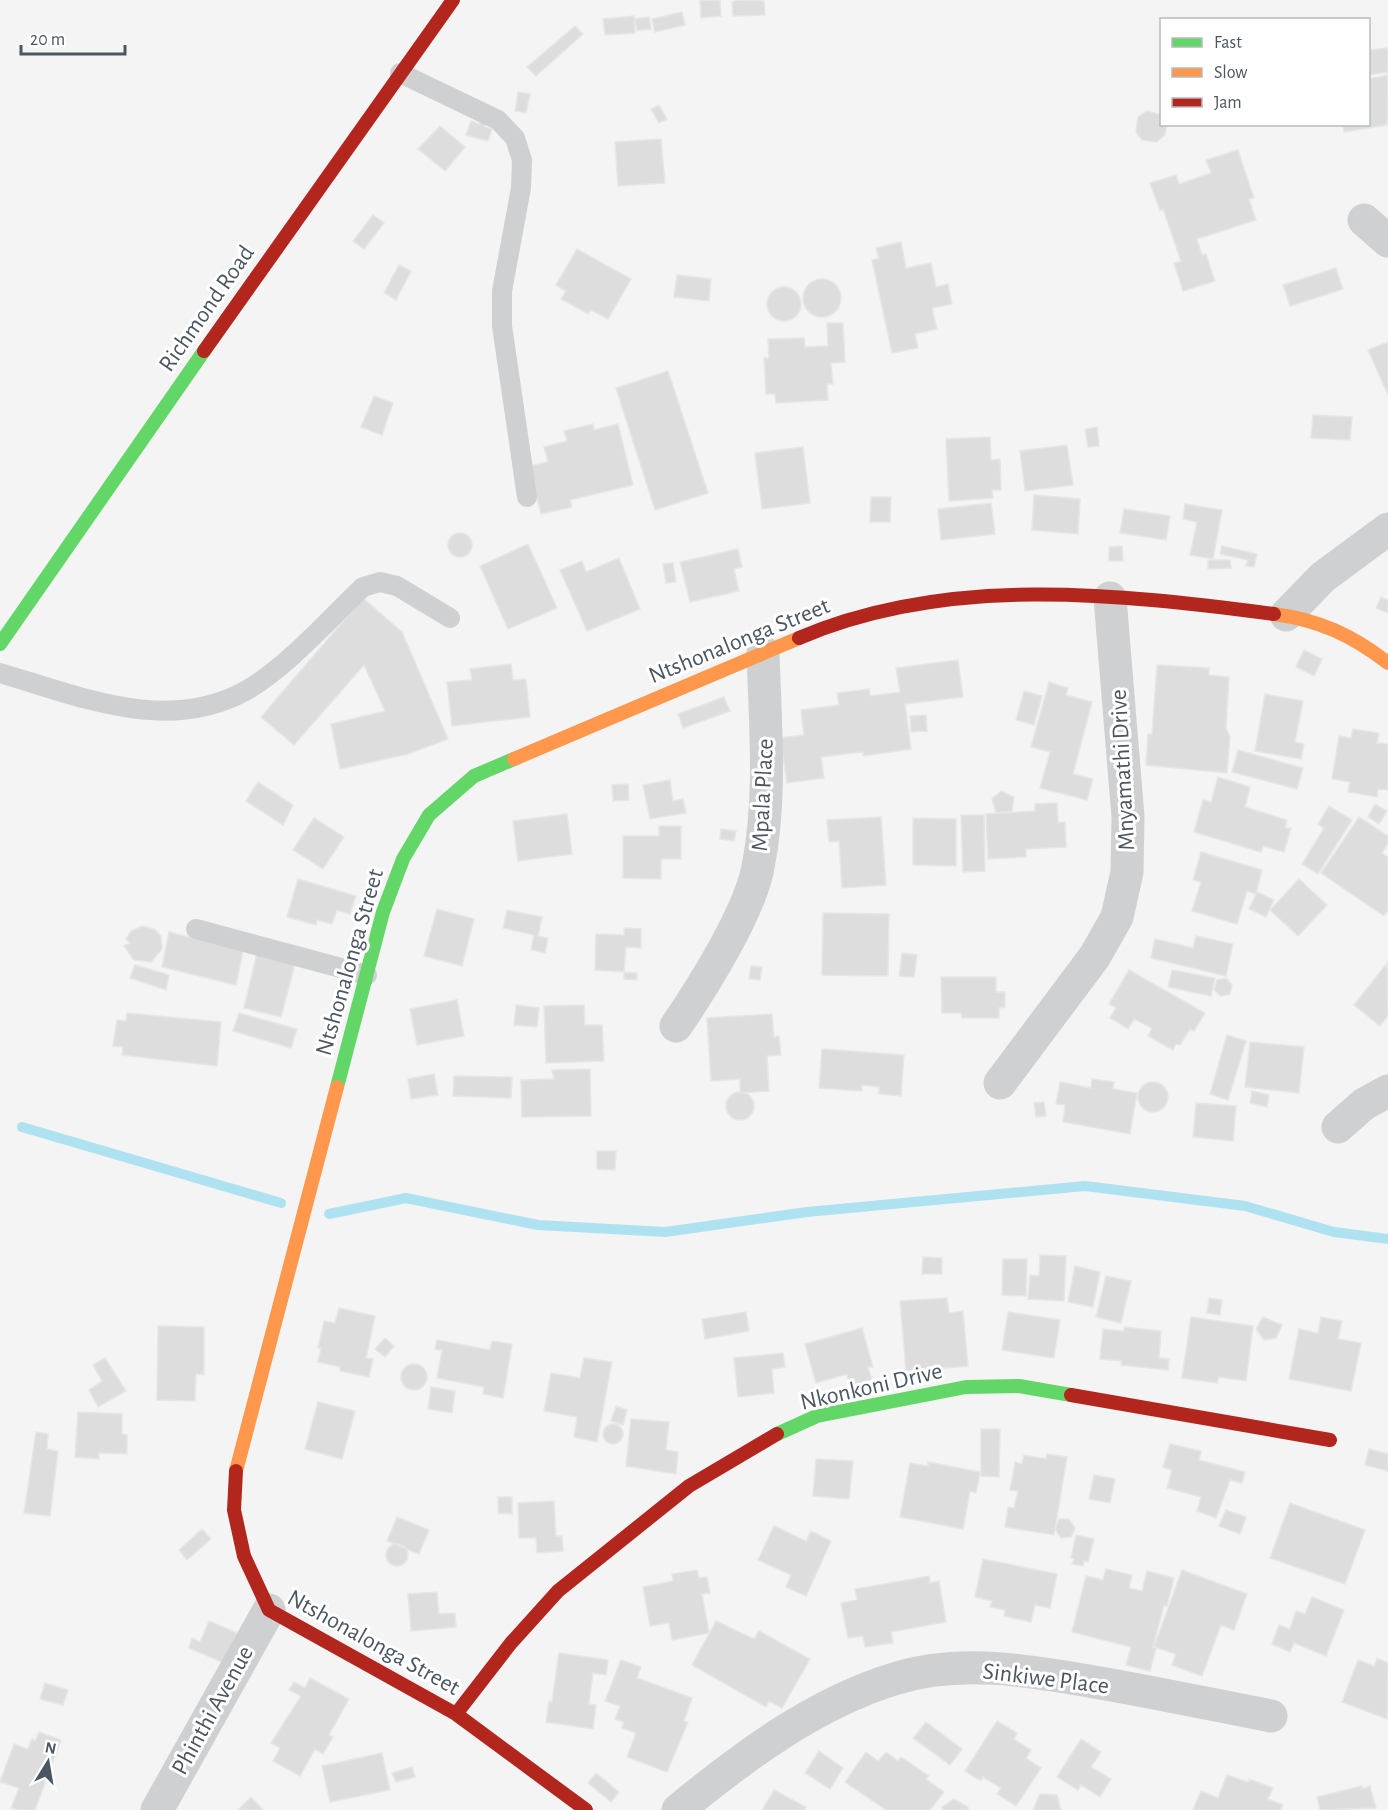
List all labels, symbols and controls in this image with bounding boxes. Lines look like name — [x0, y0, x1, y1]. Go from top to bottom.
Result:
scale bar — [21, 18, 124, 56]
legend — [1160, 18, 1370, 126]
text: 20 m — [30, 31, 65, 49]
text: Fast — [1214, 34, 1242, 52]
text: Slow — [1214, 64, 1247, 82]
text: Jam — [1214, 94, 1242, 112]
street label: Richmond Road — [155, 241, 259, 376]
street label: Ntshonalonga Street — [645, 594, 834, 688]
street label: Mnyamathi Drive — [1107, 689, 1139, 851]
street label: Mpala Place — [748, 738, 778, 852]
street label: Ntshonalonga Street — [312, 866, 388, 1058]
street label: Nkonkoni Drive — [798, 1359, 945, 1415]
street label: Ntshonalonga Street — [283, 1586, 464, 1700]
street label: Phinthi Avenue — [168, 1642, 258, 1779]
street label: Sinkiwe Place — [981, 1659, 1110, 1699]
north arrow — [18, 1732, 78, 1792]
text: N — [44, 1739, 58, 1757]

